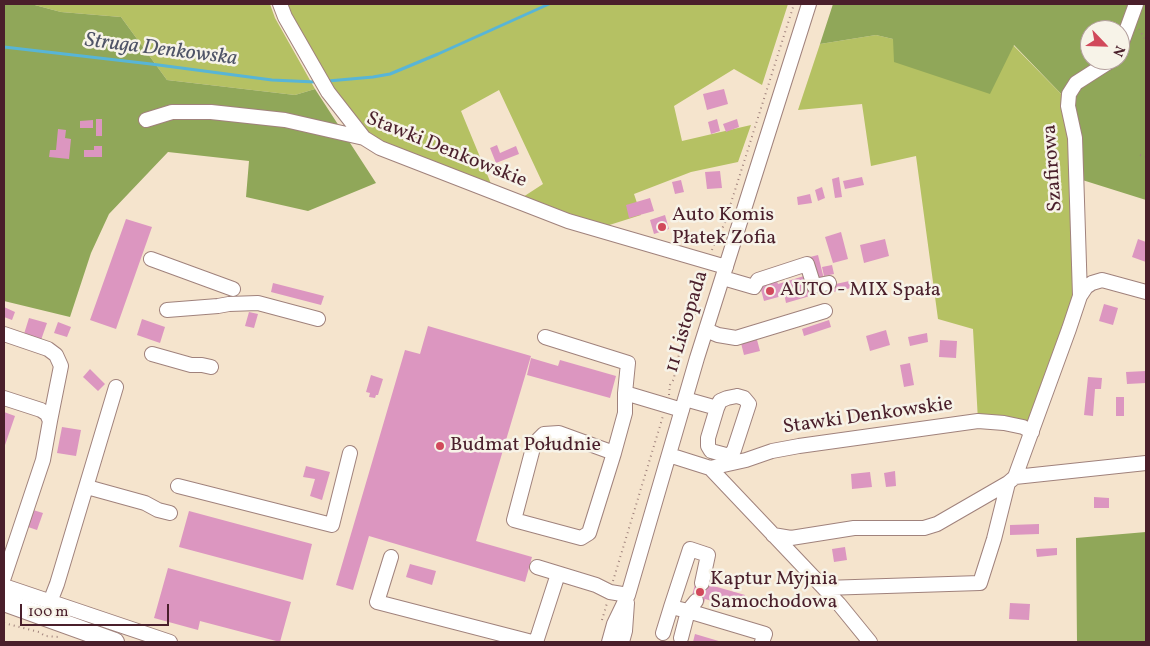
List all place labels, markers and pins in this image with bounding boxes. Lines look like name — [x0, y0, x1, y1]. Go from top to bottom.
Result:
place label: Auto Komis Płatek Zofia — [672, 204, 776, 251]
marker: Auto Komis Płatek Zofia — [656, 221, 668, 233]
place label: AUTO - MIX Spała — [780, 279, 941, 303]
marker: AUTO - MIX Spała — [764, 285, 776, 297]
place label: Budmat Południe — [450, 434, 601, 458]
marker: Budmat Południe — [434, 440, 446, 452]
place label: Kaptur Myjnia Samochodowa — [710, 568, 838, 615]
marker: Kaptur Myjnia Samochodowa — [694, 586, 706, 598]

